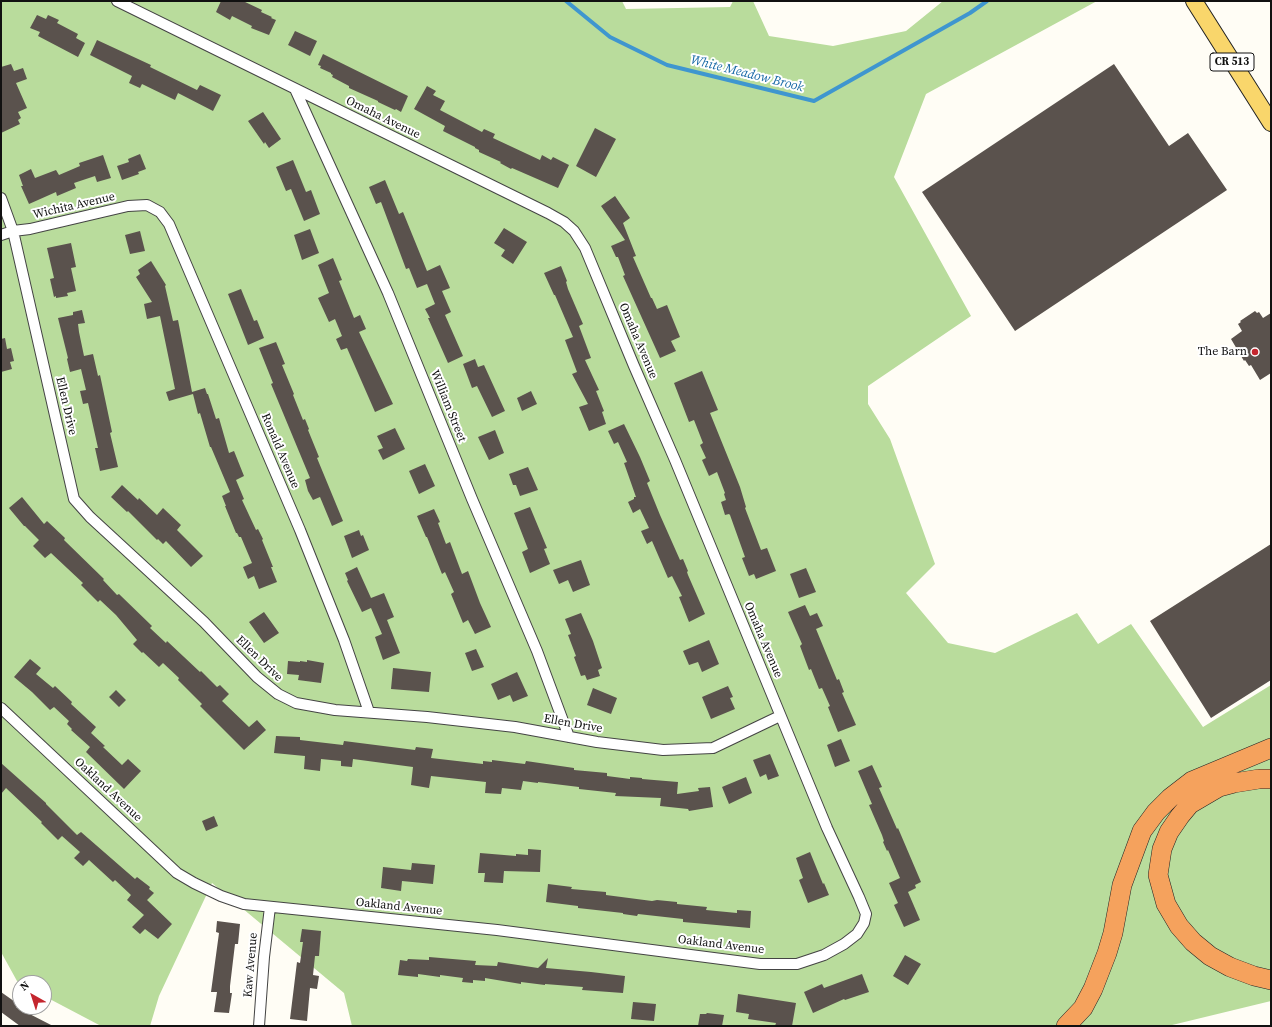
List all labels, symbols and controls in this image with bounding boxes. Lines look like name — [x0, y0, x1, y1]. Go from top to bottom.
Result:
water label: White Meadow Brook — [689, 52, 805, 96]
road number: CR 513 — [1210, 53, 1254, 71]
street label: Omaha Avenue — [343, 94, 423, 142]
street label: Wichita Avenue — [32, 190, 116, 222]
street label: Omaha Avenue — [616, 301, 660, 381]
place label: The Barn — [1198, 345, 1247, 359]
marker: The Barn — [1250, 347, 1260, 357]
street label: William Street — [427, 368, 469, 444]
street label: Ellen Drive — [52, 375, 80, 437]
street label: Ronald Avenue — [258, 411, 302, 491]
street label: Omaha Avenue — [741, 600, 785, 680]
street label: Ellen Drive — [233, 633, 285, 685]
street label: Ellen Drive — [542, 712, 604, 736]
street label: Oakland Avenue — [71, 755, 145, 825]
street label: Oakland Avenue — [355, 895, 443, 919]
street label: Kaw Avenue — [241, 932, 261, 998]
street label: Oakland Avenue — [677, 933, 765, 957]
north arrow — [12, 975, 52, 1015]
text: N — [17, 978, 33, 994]

